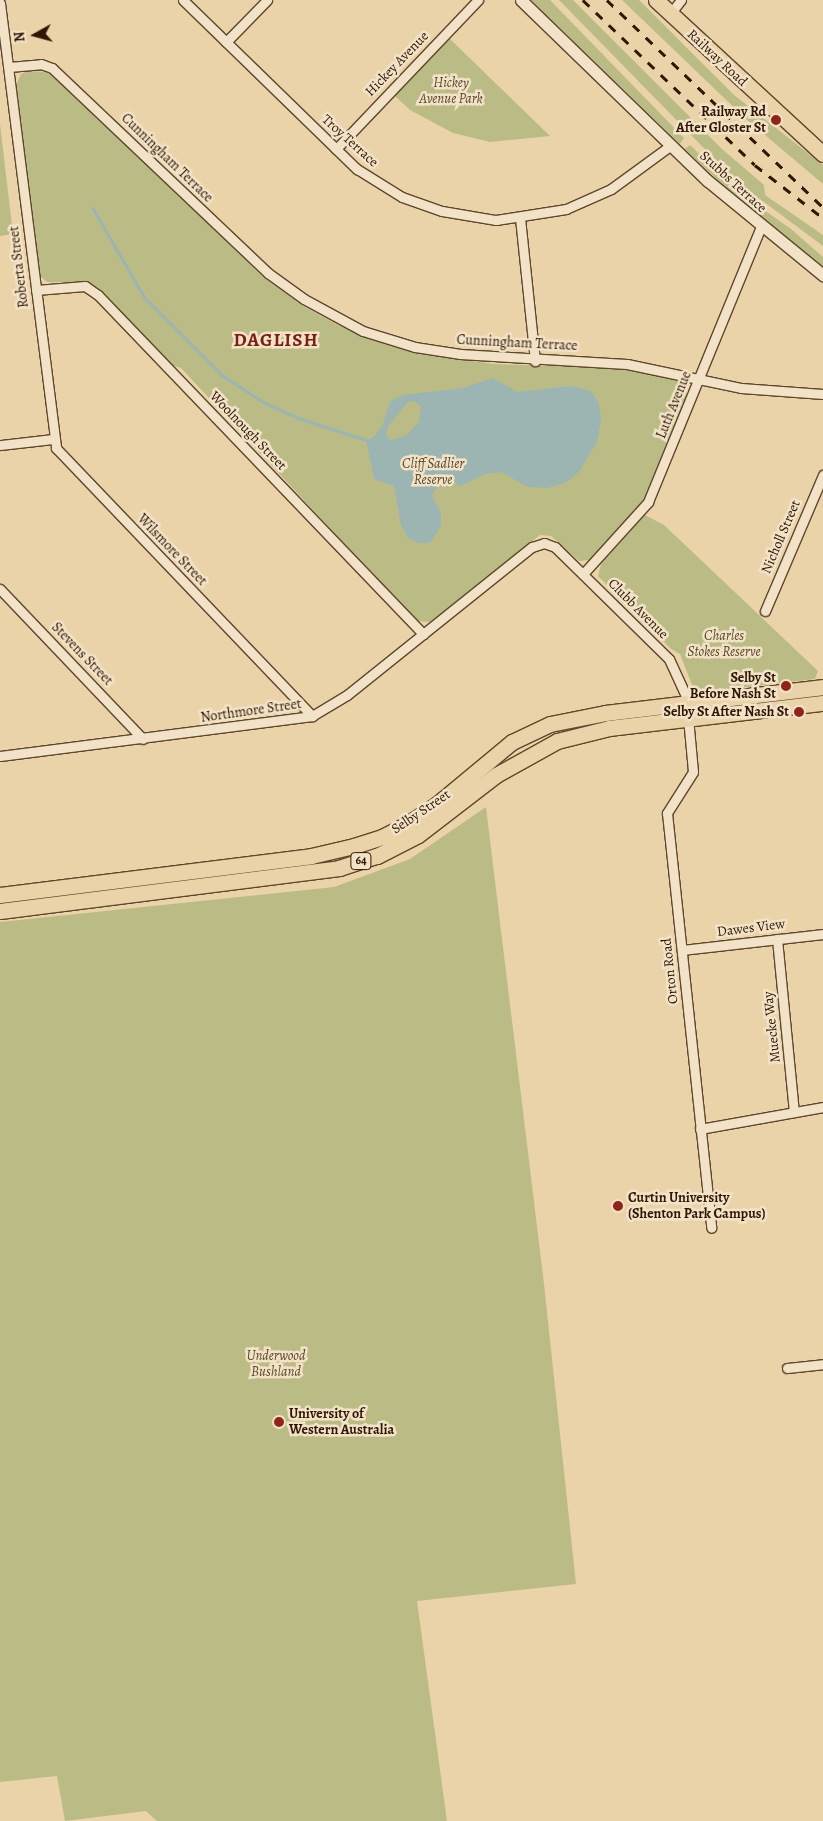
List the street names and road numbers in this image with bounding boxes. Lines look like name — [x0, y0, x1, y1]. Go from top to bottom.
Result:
street label: Railway Road — [683, 26, 751, 90]
street label: Hickey Avenue — [362, 28, 432, 100]
street label: Cunningham Terrace — [118, 110, 216, 206]
street label: Troy Terrace — [318, 111, 382, 171]
street label: Stubbs Terrace — [696, 148, 770, 216]
street label: Roberta Street — [6, 225, 32, 309]
street label: Cunningham Terrace — [456, 331, 578, 355]
street label: Luth Avenue — [653, 369, 695, 441]
street label: Woolnough Street — [206, 388, 290, 474]
street label: Nicholl Street — [758, 498, 804, 576]
street label: Wilsmore Street — [134, 511, 210, 589]
street label: Clubb Avenue — [604, 575, 672, 643]
street label: Stevens Street — [48, 619, 116, 689]
street label: Northmore Street — [200, 696, 302, 726]
street label: Selby Street — [388, 786, 454, 838]
road number: 64 — [350, 851, 372, 870]
street label: Dawes View — [716, 915, 786, 941]
street label: Orton Road — [658, 937, 682, 1005]
street label: Muecke Way — [760, 991, 784, 1063]

